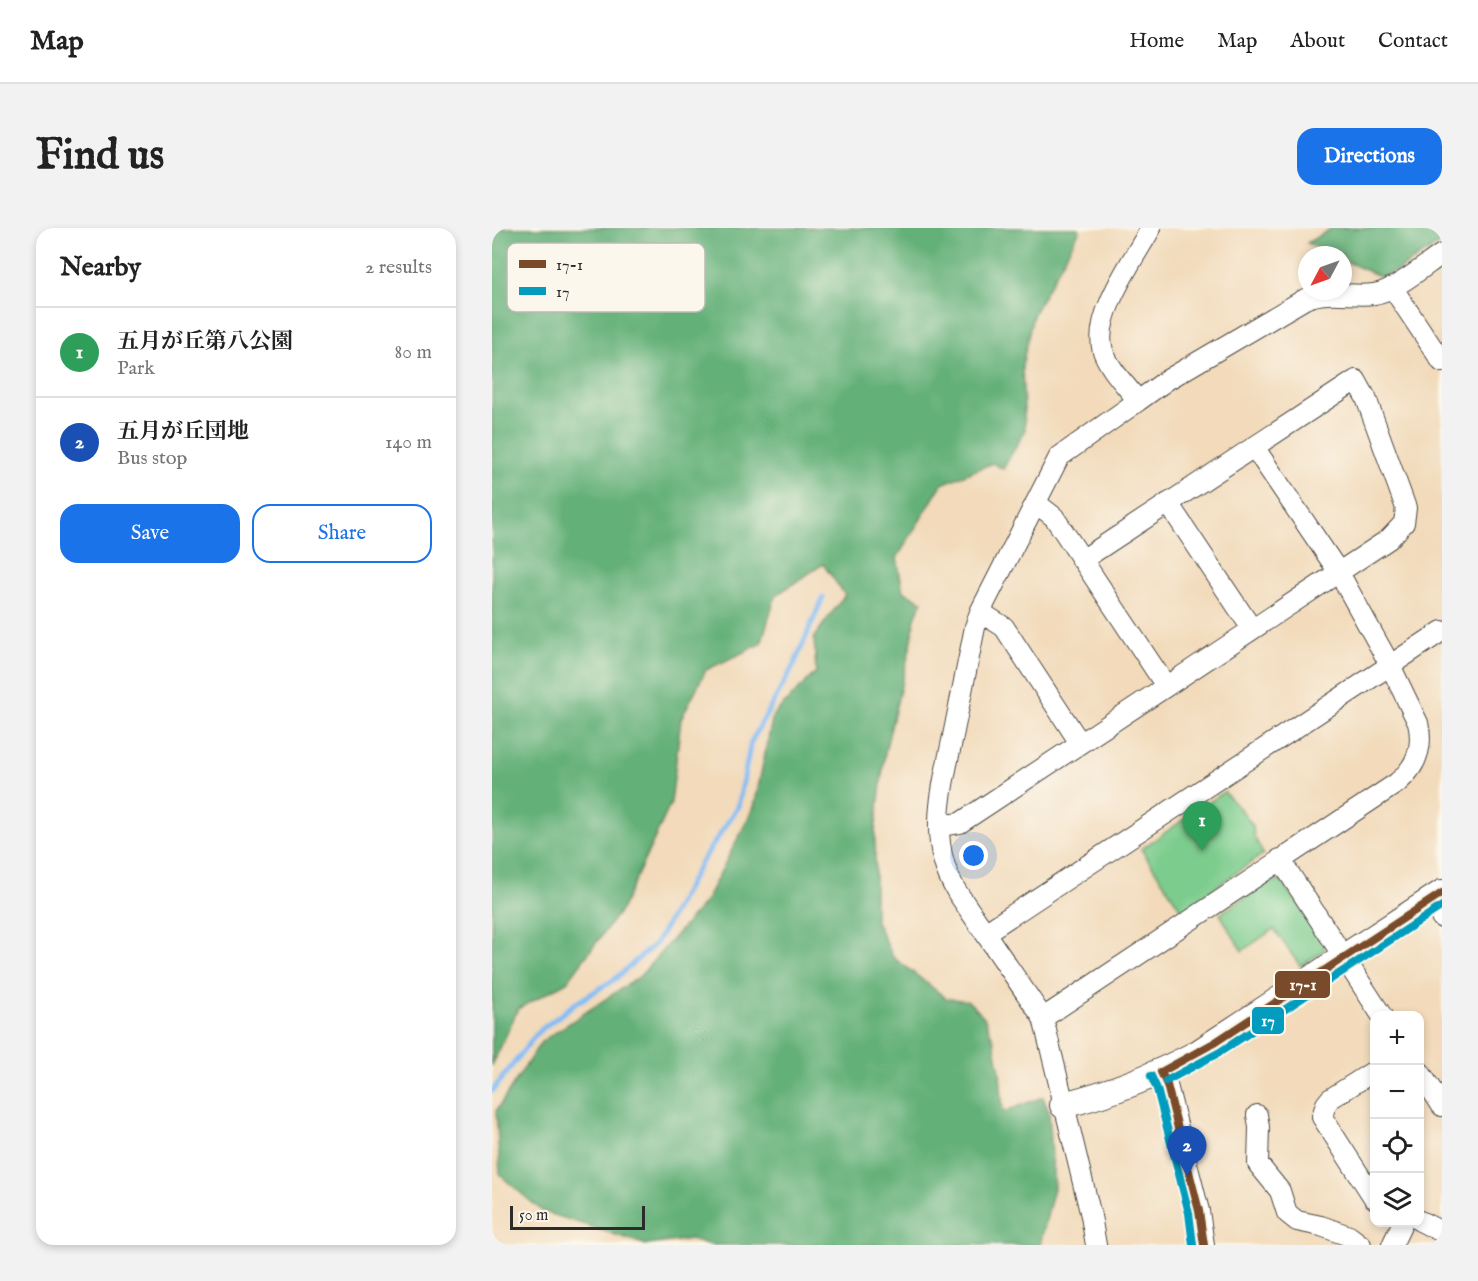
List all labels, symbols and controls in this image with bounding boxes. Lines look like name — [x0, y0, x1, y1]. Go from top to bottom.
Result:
text: Map — [30, 24, 84, 59]
text: Home — [1129, 28, 1184, 55]
text: Map — [1217, 28, 1257, 55]
text: About — [1290, 28, 1345, 55]
text: Contact — [1378, 28, 1448, 55]
button: Directions — [1297, 128, 1442, 185]
text: Find us — [36, 130, 164, 183]
legend — [507, 243, 705, 312]
north arrow — [1298, 246, 1352, 300]
text: Nearby — [60, 251, 141, 284]
text: 2 results — [365, 255, 432, 280]
text: 17-1 — [556, 256, 583, 276]
text: 17 — [556, 283, 569, 303]
text: 五月が丘第八公園 — [117, 328, 293, 356]
text: 1 — [76, 340, 83, 365]
text: 80 m — [395, 340, 432, 365]
text: Park — [117, 356, 155, 381]
text: 五月が丘団地 — [117, 418, 249, 446]
text: 2 — [75, 430, 84, 455]
text: 140 m — [385, 430, 432, 455]
text: Bus stop — [117, 446, 187, 471]
button: Save — [60, 504, 240, 563]
button: Share — [252, 504, 432, 563]
pin: 1 — [1182, 802, 1222, 851]
your location — [959, 841, 988, 870]
line badge: 17-1 — [1274, 970, 1331, 999]
text: 17-1 — [1290, 976, 1316, 996]
line badge: 17 — [1251, 1006, 1285, 1035]
map controls — [1370, 1011, 1424, 1227]
button: + — [1370, 1011, 1424, 1065]
text: 17 — [1261, 1012, 1275, 1032]
button: − — [1370, 1065, 1424, 1119]
button: locate — [1370, 1119, 1424, 1173]
pin: 2 — [1168, 1126, 1206, 1176]
button: layers — [1370, 1173, 1424, 1227]
scale bar — [510, 1203, 645, 1230]
text: 50 m — [519, 1206, 548, 1226]

